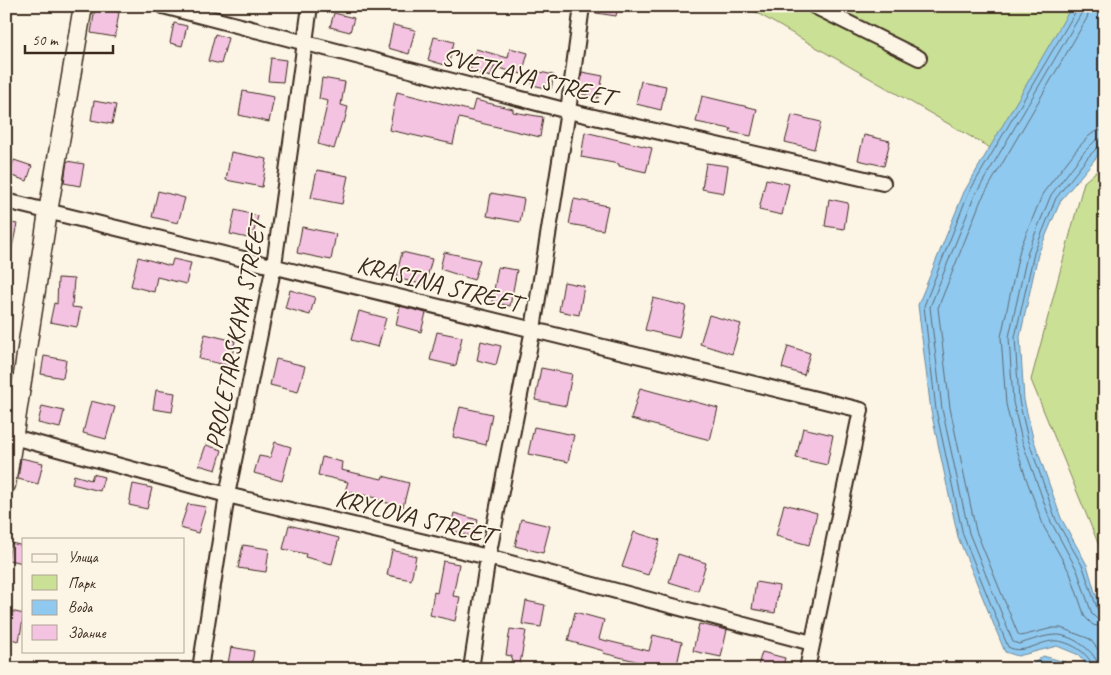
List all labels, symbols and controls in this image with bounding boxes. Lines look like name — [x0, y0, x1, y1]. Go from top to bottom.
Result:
scale bar — [25, 22, 112, 54]
text: 50 m — [32, 31, 59, 50]
street label: SVETLAYA STREET — [439, 40, 623, 115]
street label: PROLETARSKAYA STREET — [198, 210, 275, 452]
street label: KRASINA STREET — [354, 248, 530, 321]
street label: KRYLOVA STREET — [332, 482, 504, 554]
legend — [22, 538, 185, 652]
text: Улица — [68, 548, 99, 567]
text: Парк — [68, 574, 96, 593]
text: Вода — [68, 598, 93, 617]
text: Здание — [68, 624, 107, 643]

